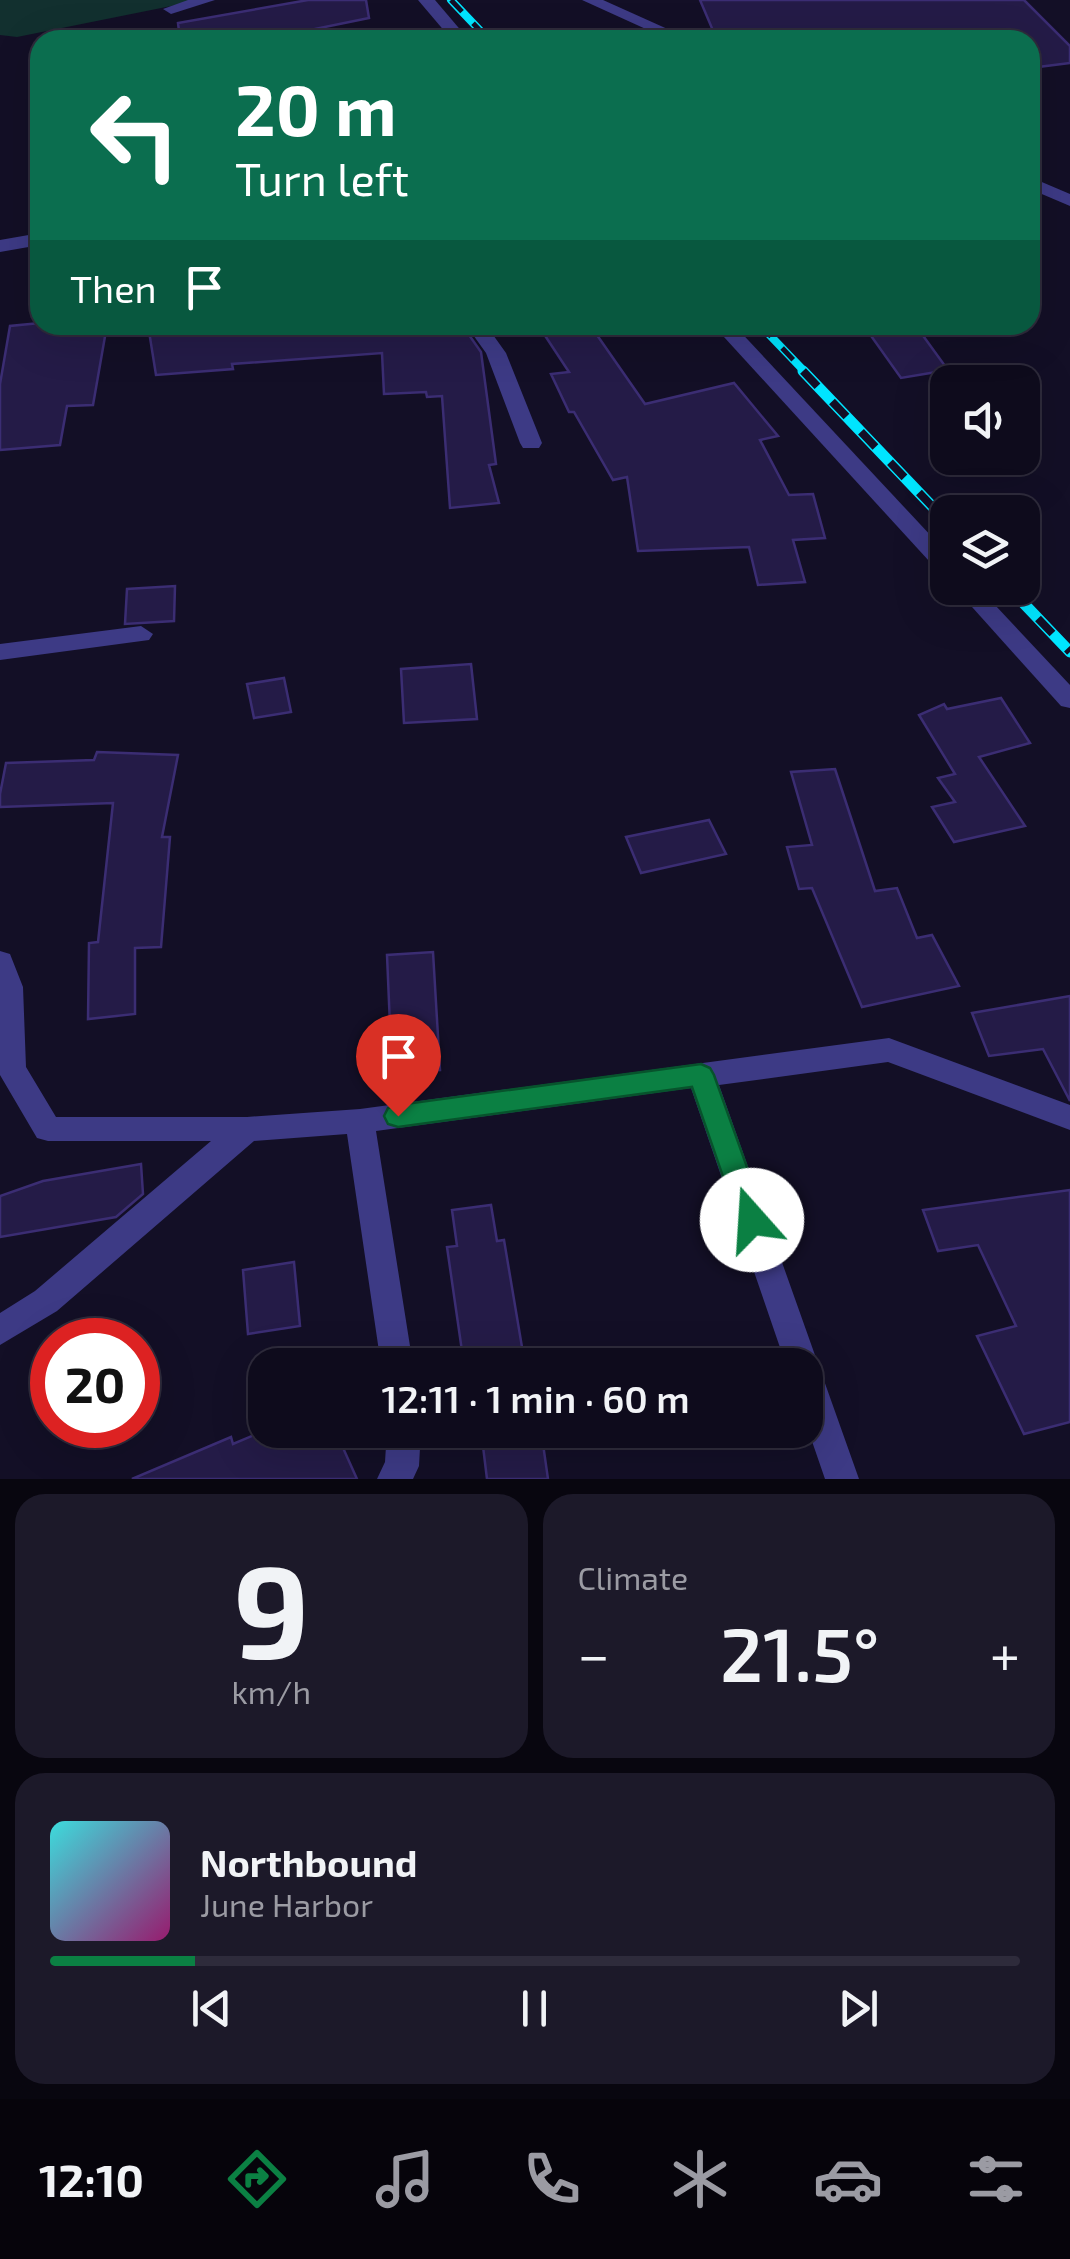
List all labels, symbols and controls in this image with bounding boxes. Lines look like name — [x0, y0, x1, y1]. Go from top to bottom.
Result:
text: 20 m — [235, 66, 397, 150]
icon: left — [70, 70, 200, 200]
text: Turn left — [235, 151, 409, 205]
icon: arrive — [177, 260, 232, 315]
text: Then — [70, 265, 157, 311]
map controls — [930, 365, 1040, 605]
button: sound — [930, 365, 1040, 475]
button: layers — [930, 495, 1040, 605]
pin — [356, 1014, 441, 1117]
icon: arrive — [371, 1029, 426, 1084]
position arrow — [700, 1168, 804, 1272]
speed limit sign: 20 — [30, 1318, 160, 1448]
text: 12:11 · 1 min · 60 m — [381, 1375, 690, 1421]
text: 9 — [233, 1529, 310, 1685]
text: Climate — [578, 1558, 688, 1596]
text: 21.5° — [720, 1607, 879, 1697]
text: − — [578, 1620, 610, 1686]
text: + — [990, 1620, 1020, 1686]
text: km/h — [232, 1672, 311, 1710]
text: Northbound — [200, 1839, 418, 1885]
text: June Harbor — [200, 1885, 373, 1923]
icon: previous — [184, 1981, 239, 2036]
icon: pause — [507, 1981, 562, 2036]
icon: next — [831, 1981, 886, 2036]
icon: directions — [222, 2144, 292, 2214]
icon: music — [370, 2144, 440, 2214]
icon: phone — [517, 2144, 587, 2214]
icon: climate — [665, 2144, 735, 2214]
icon: car — [813, 2144, 883, 2214]
icon: filters — [961, 2144, 1031, 2214]
text: 12:10 — [39, 2152, 144, 2206]

